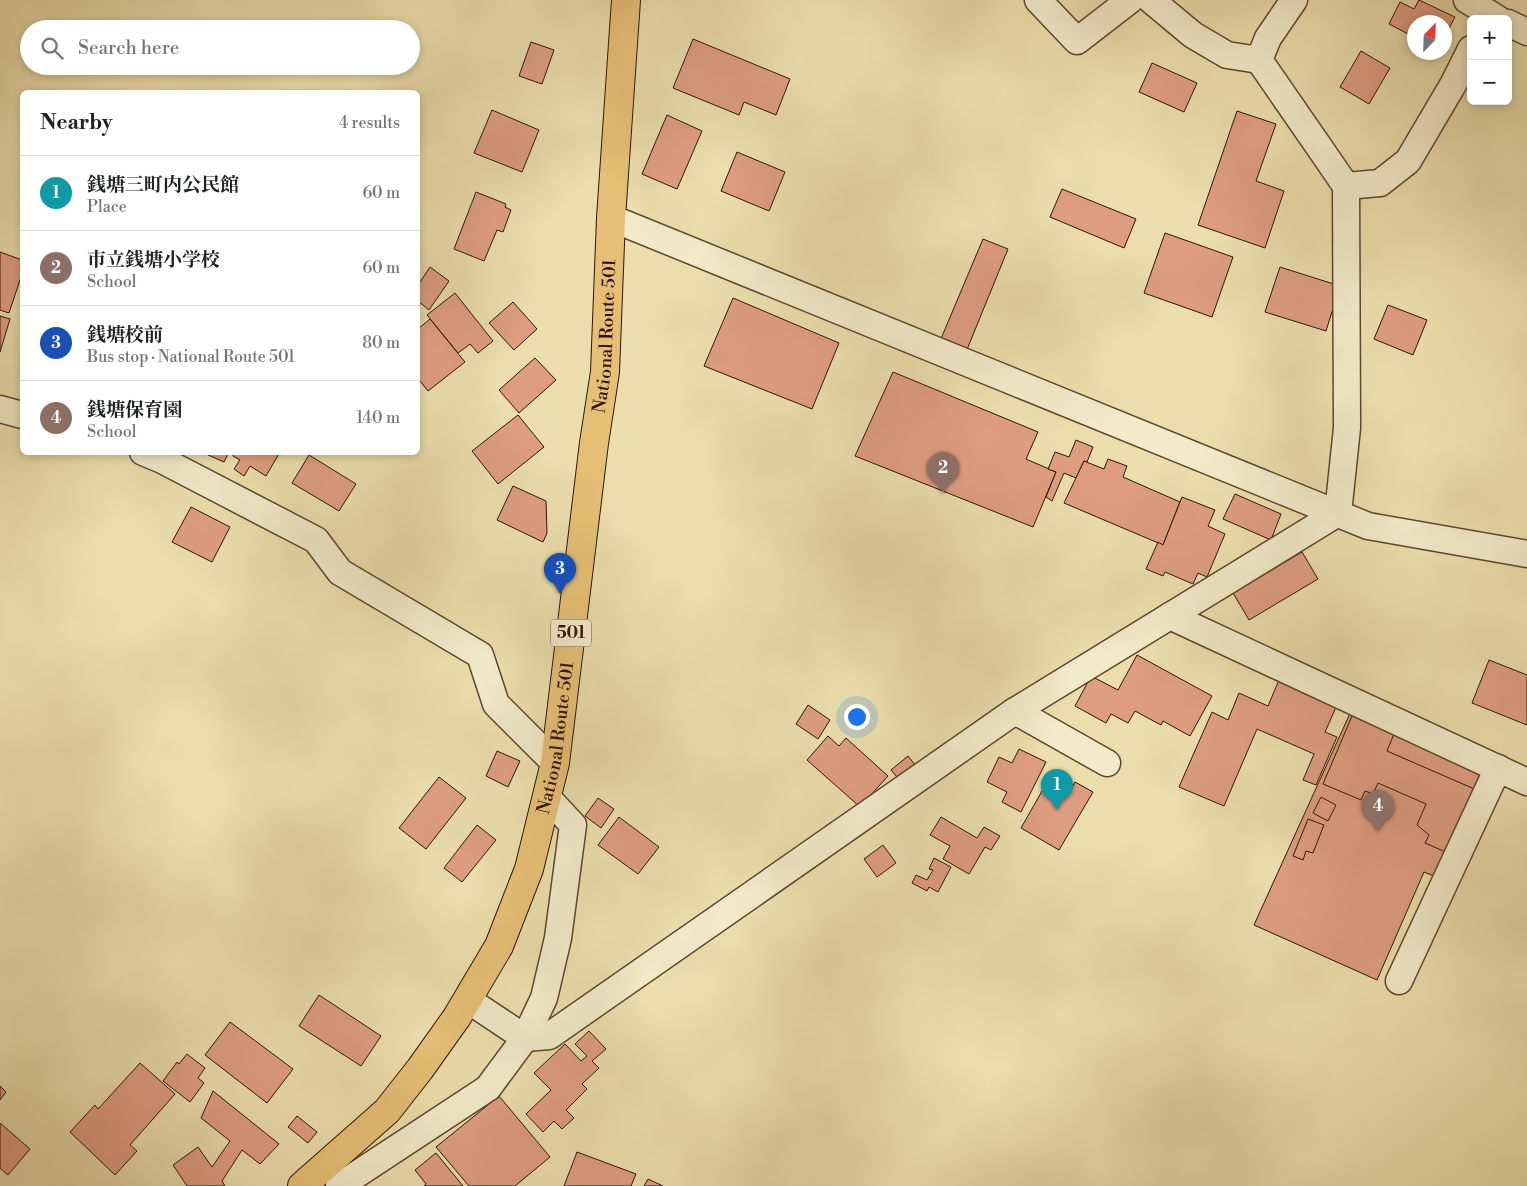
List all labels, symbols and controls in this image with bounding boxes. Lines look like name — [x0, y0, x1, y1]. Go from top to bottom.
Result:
north arrow — [1407, 15, 1452, 60]
map controls — [1467, 15, 1512, 105]
button: + — [1467, 15, 1512, 60]
search box — [20, 20, 420, 75]
icon: search — [38, 34, 66, 62]
text: Search here — [78, 36, 179, 60]
button: − — [1467, 60, 1512, 105]
text: Nearby — [40, 110, 113, 136]
text: 4 results — [339, 113, 400, 133]
text: 銭塘三町内公民館 — [87, 173, 239, 197]
text: 1 — [52, 183, 60, 203]
text: 60 m — [362, 183, 400, 203]
text: Place — [87, 197, 127, 217]
text: 市立銭塘小学校 — [87, 248, 220, 272]
text: 2 — [51, 258, 61, 278]
text: 60 m — [362, 258, 400, 278]
street label: National Route 501 — [587, 258, 621, 415]
text: School — [87, 272, 136, 292]
text: 銭塘校前 — [87, 323, 163, 347]
text: 3 — [51, 333, 61, 353]
text: 80 m — [362, 333, 400, 353]
text: Bus stop · National Route 501 — [87, 347, 295, 367]
text: 銭塘保育園 — [87, 398, 182, 422]
text: 4 — [51, 408, 61, 428]
text: 140 m — [356, 408, 400, 428]
text: School — [87, 422, 136, 442]
pin: 2 — [927, 452, 959, 493]
pin: 3 — [544, 553, 576, 594]
road number: 501 — [551, 620, 591, 646]
street label: National Route 501 — [531, 660, 579, 816]
your location — [844, 704, 870, 730]
pin: 1 — [1041, 769, 1073, 810]
pin: 4 — [1362, 790, 1394, 831]

